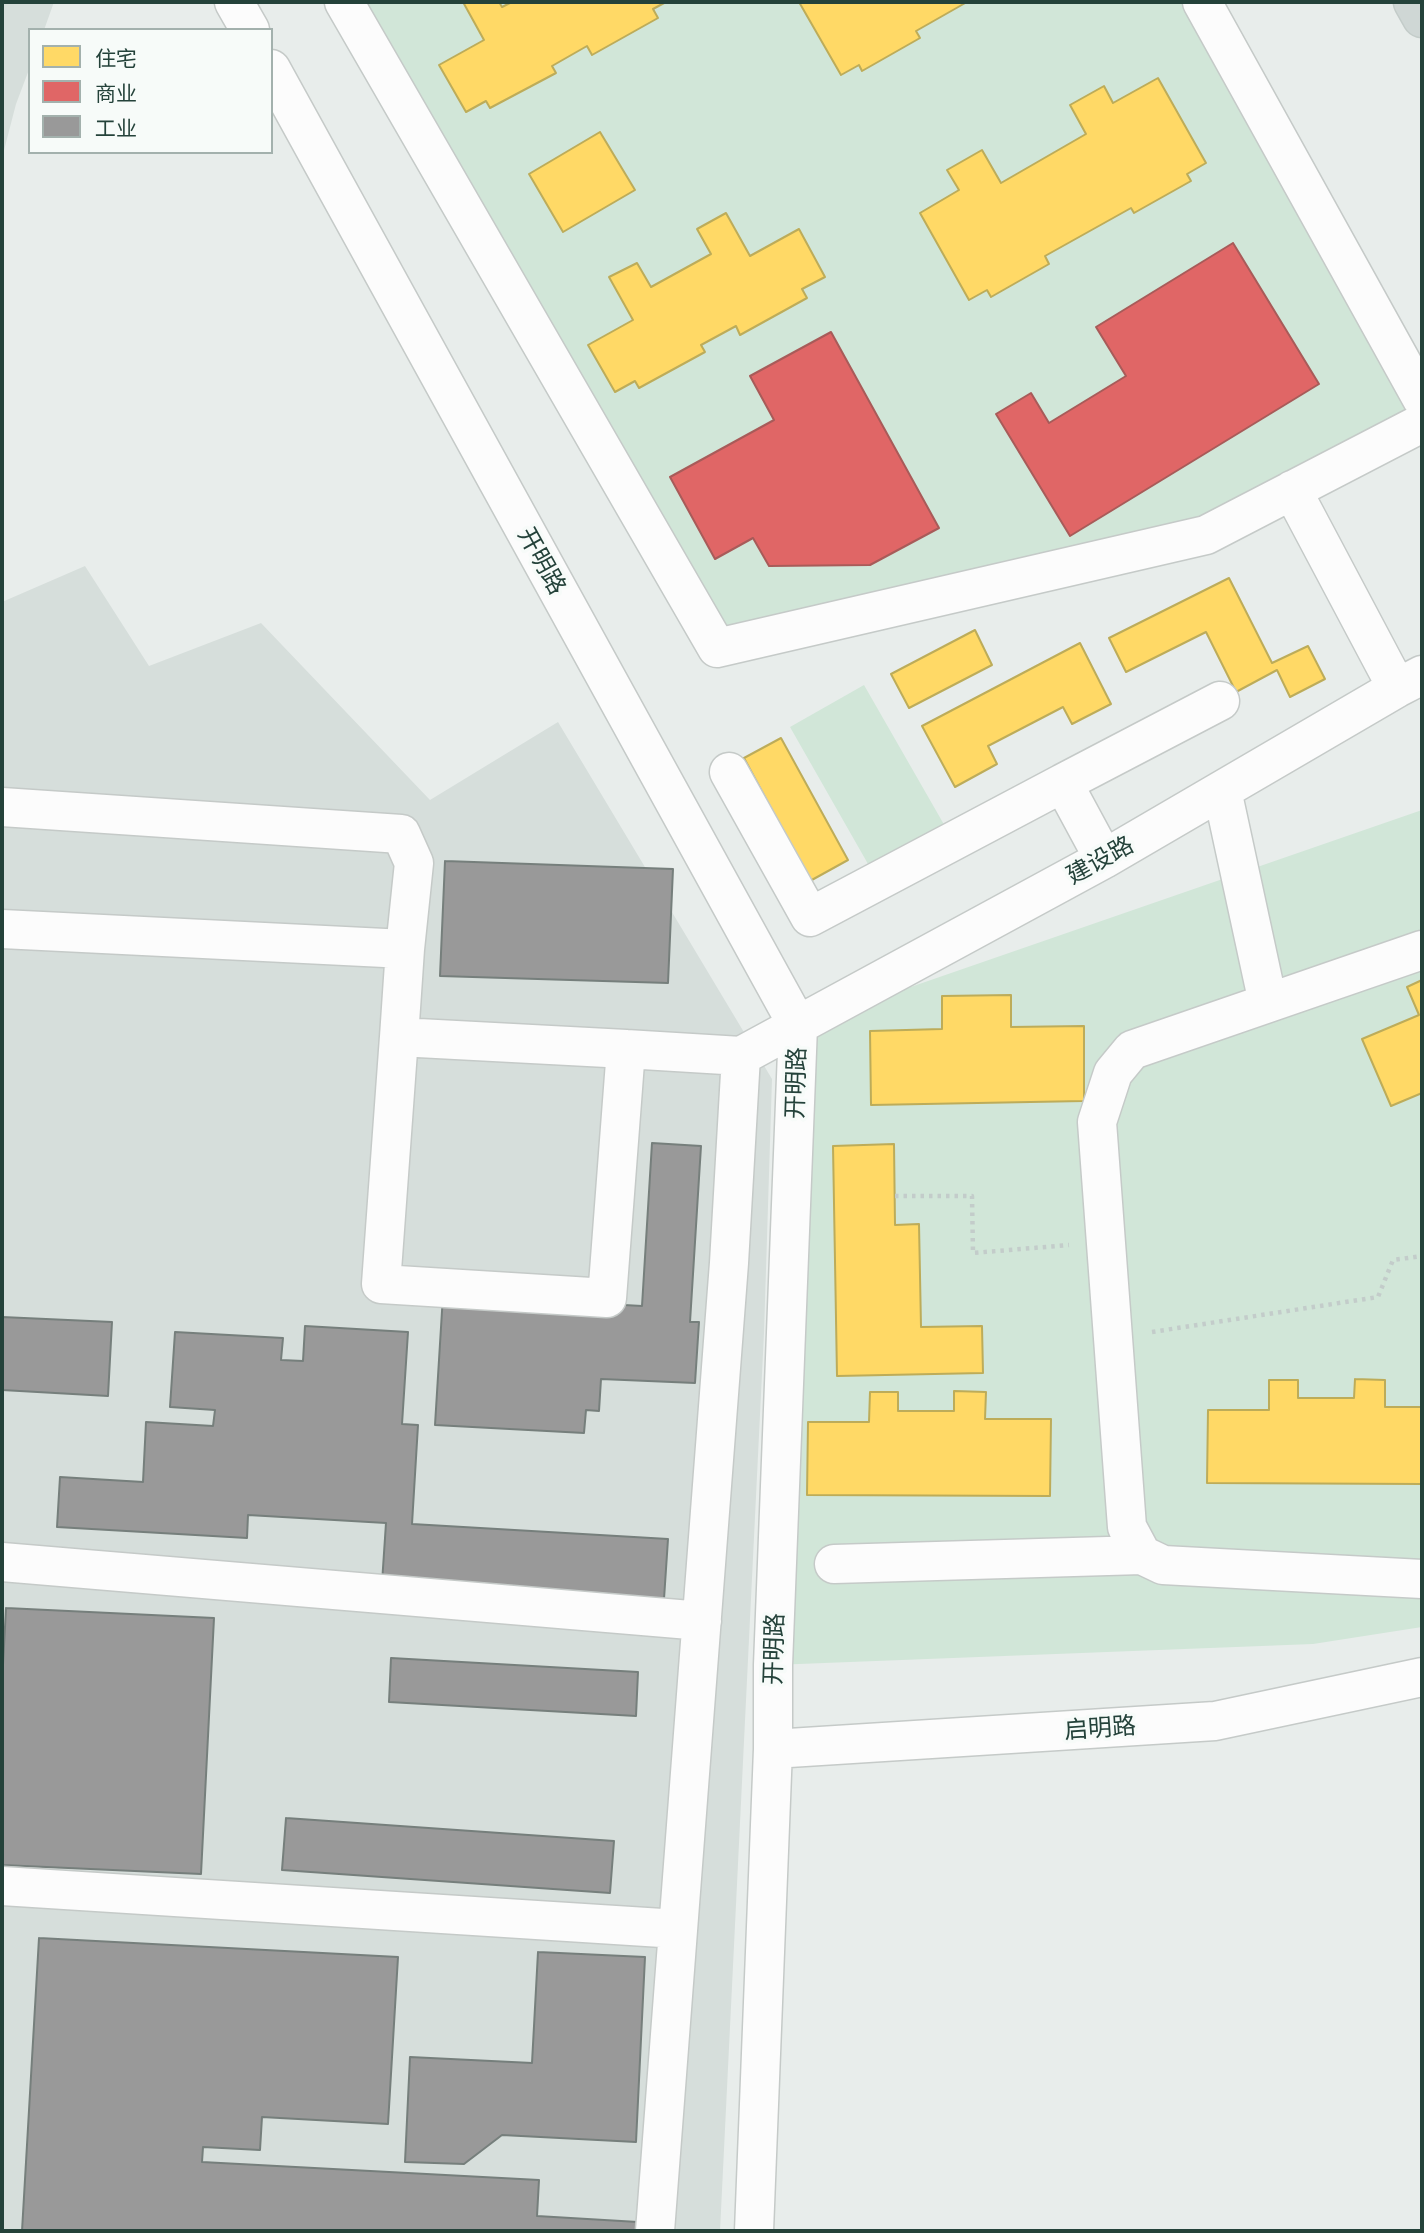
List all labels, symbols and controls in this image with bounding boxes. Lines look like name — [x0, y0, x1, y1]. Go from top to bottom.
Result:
legend — [28, 28, 273, 154]
text: 住宅 — [95, 45, 137, 70]
text: 商业 — [95, 80, 137, 105]
text: 工业 — [95, 115, 137, 140]
street label: 开明路 — [512, 523, 572, 599]
street label: 建设路 — [1062, 830, 1138, 890]
street label: 开明路 — [780, 1047, 812, 1119]
street label: 开明路 — [758, 1613, 790, 1685]
street label: 启明路 — [1063, 1711, 1137, 1745]

